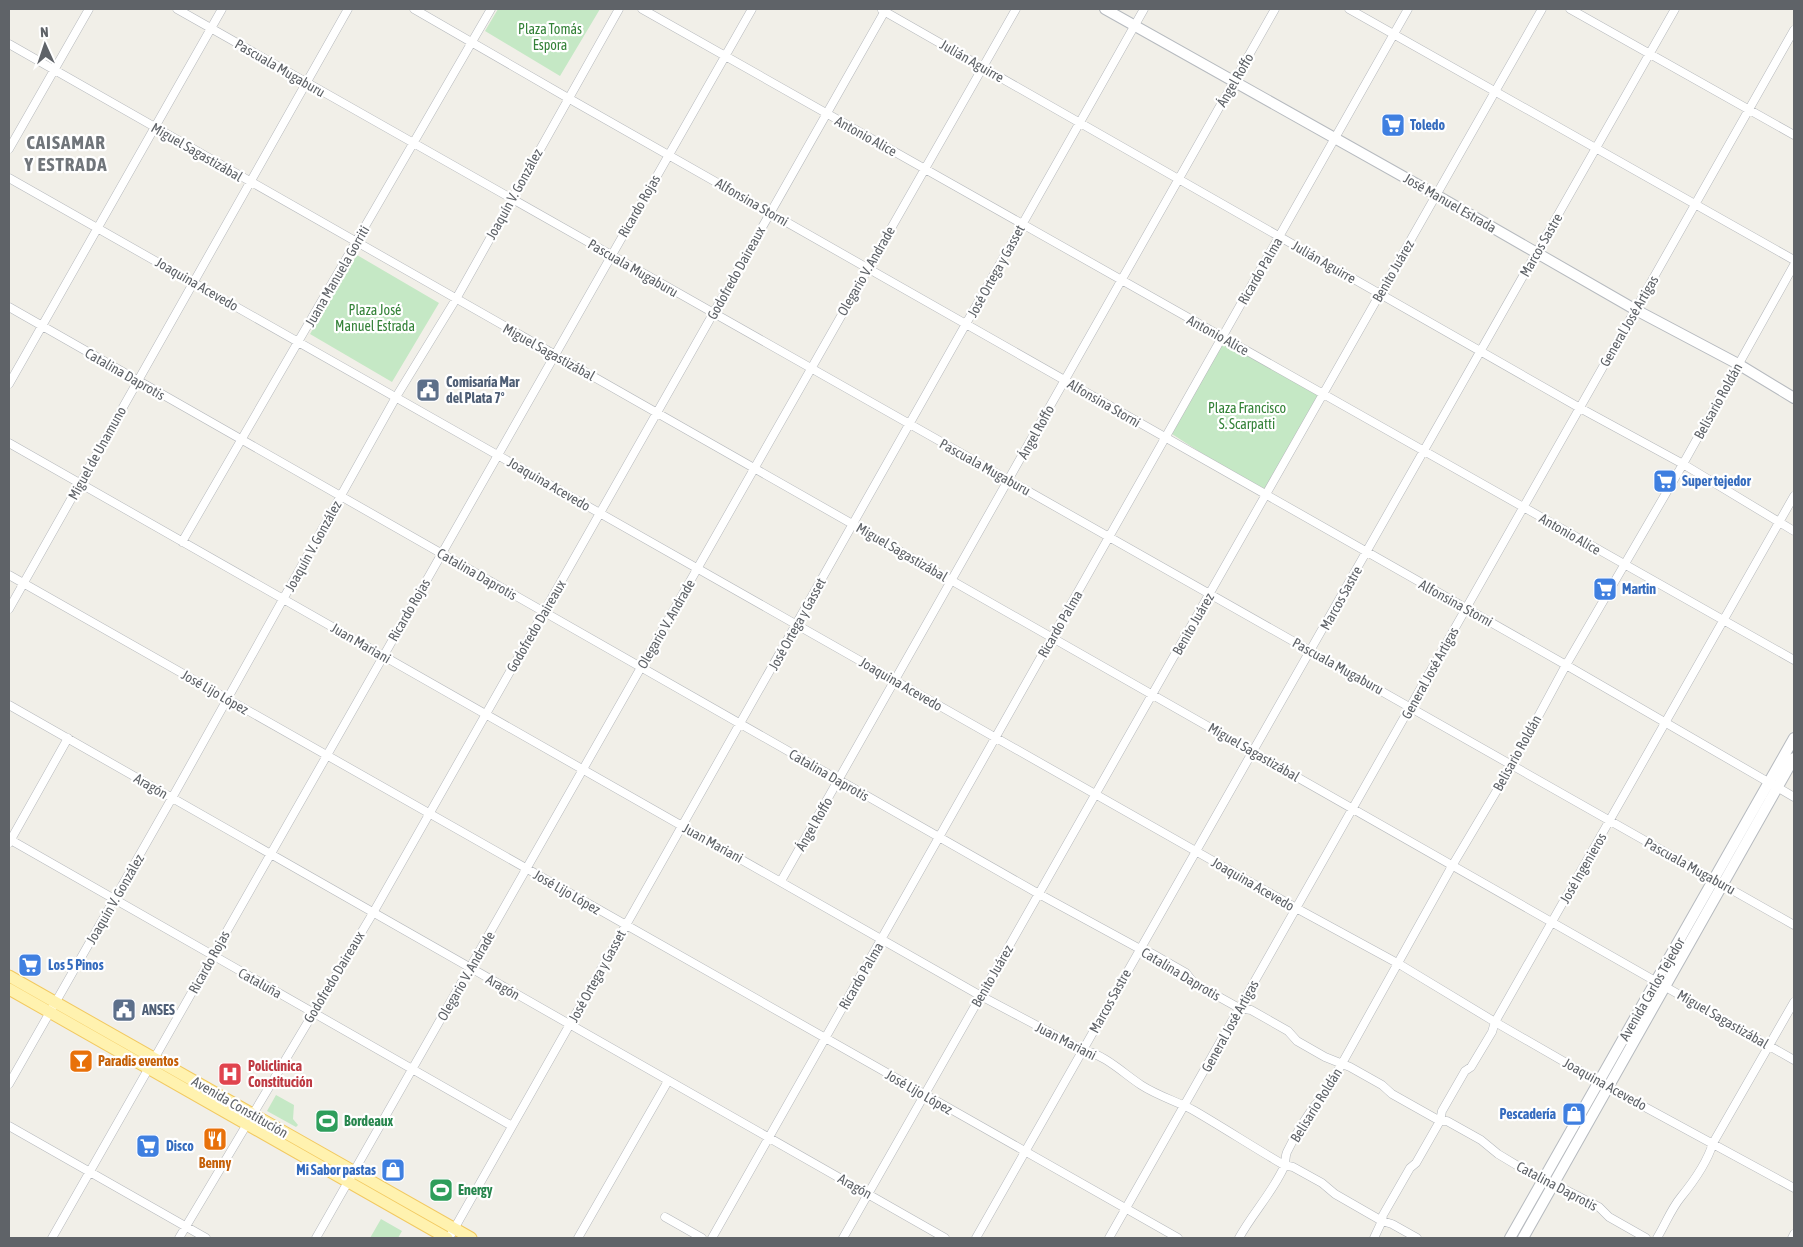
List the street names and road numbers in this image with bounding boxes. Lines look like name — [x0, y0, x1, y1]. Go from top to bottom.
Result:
street label: Pascuala Mugaburu — [232, 36, 328, 100]
street label: Julián Aguirre — [937, 36, 1007, 86]
street label: Ángel Roffo — [1213, 50, 1257, 110]
street label: Antonio Alice — [832, 113, 900, 159]
street label: Miguel Sagastizábal — [149, 119, 246, 185]
street label: Joaquín V. González — [483, 146, 545, 242]
street label: José Manuel Estrada — [1401, 170, 1499, 236]
street label: Ricardo Rojas — [615, 172, 663, 240]
street label: Alfonsina Storni — [713, 175, 791, 229]
street label: Marcos Sastre — [1516, 210, 1566, 280]
street label: José Ortega y Gasset — [964, 222, 1028, 320]
street label: Juana Manuela Gorriti — [302, 223, 372, 329]
street label: Olegario V. Andrade — [834, 223, 898, 319]
street label: Godofredo Daireaux — [704, 224, 768, 322]
street label: Ricardo Palma — [1234, 235, 1286, 307]
street label: Pascuala Mugaburu — [585, 236, 681, 300]
street label: Julián Aguirre — [1289, 237, 1359, 287]
street label: Benito Juárez — [1369, 237, 1417, 305]
street label: Joaquina Acevedo — [153, 254, 241, 314]
street label: General José Artigas — [1596, 273, 1662, 369]
street label: Antonio Alice — [1184, 312, 1252, 358]
street label: Miguel Sagastizábal — [500, 320, 598, 384]
street label: Catalina Daprotis — [82, 345, 168, 403]
street label: Belisario Roldán — [1691, 360, 1745, 442]
street label: Alfonsina Storni — [1065, 376, 1143, 430]
street label: Ángel Roffo — [1015, 402, 1057, 462]
street label: Miguel de Unamuno — [65, 404, 129, 502]
street label: Pascuala Mugaburu — [937, 435, 1033, 499]
street label: Joaquina Acevedo — [505, 454, 593, 514]
street label: Joaquín V. González — [282, 498, 344, 594]
street label: Antonio Alice — [1537, 510, 1603, 558]
street label: Miguel Sagastizábal — [854, 519, 951, 585]
street label: Catalina Daprotis — [434, 545, 520, 603]
street label: Marcos Sastre — [1317, 563, 1365, 633]
street label: José Ortega y Gasset — [765, 575, 829, 673]
street label: Ricardo Rojas — [385, 576, 433, 644]
street label: Olegario V. Andrade — [634, 576, 698, 672]
street label: Alfonsina Storni — [1416, 576, 1496, 630]
street label: Godofredo Daireaux — [503, 577, 569, 675]
street label: Ricardo Palma — [1034, 588, 1086, 660]
street label: Benito Juárez — [1169, 590, 1217, 658]
street label: Juan Mariani — [328, 620, 394, 666]
street label: General José Artigas — [1398, 624, 1462, 722]
street label: Pascuala Mugaburu — [1290, 634, 1386, 698]
street label: Joaquina Acevedo — [857, 654, 945, 714]
street label: José Lijo López — [179, 666, 251, 718]
street label: Belisario Roldán — [1490, 712, 1544, 794]
street label: Miguel Sagastizábal — [1206, 719, 1303, 785]
street label: Catalina Daprotis — [786, 746, 872, 804]
street label: Aragón — [131, 770, 171, 802]
street label: Ángel Roffo — [792, 794, 836, 854]
street label: Juan Mariani — [680, 820, 746, 866]
street label: José Ingenieros — [1556, 830, 1610, 906]
street label: Pascuala Mugaburu — [1642, 834, 1738, 898]
street label: Joaquín V. González — [83, 851, 147, 947]
street label: Joaquina Acevedo — [1209, 854, 1297, 914]
street label: José Lijo López — [531, 866, 603, 918]
street label: José Ortega y Gasset — [565, 927, 629, 1025]
street label: Ricardo Rojas — [185, 928, 233, 996]
street label: Godofredo Daireaux — [300, 928, 368, 1026]
street label: Olegario V. Andrade — [434, 928, 498, 1024]
street label: Avenida Carlos Tejedor — [1616, 934, 1688, 1043]
street label: Ricardo Palma — [835, 940, 887, 1012]
street label: Benito Juárez — [968, 942, 1016, 1010]
street label: Catalina Daprotis — [1139, 944, 1223, 1004]
street label: Cataluña — [236, 965, 284, 1001]
street label: Marcos Sastre — [1086, 966, 1134, 1036]
street label: Aragón — [483, 971, 523, 1003]
street label: General José Artigas — [1198, 977, 1262, 1075]
street label: Miguel Sagastizábal — [1675, 986, 1772, 1052]
street label: Juan Mariani — [1033, 1019, 1099, 1063]
street label: Joaquina Acevedo — [1561, 1055, 1649, 1113]
street label: Belisario Roldán — [1287, 1065, 1345, 1145]
street label: José Lijo López — [883, 1066, 955, 1118]
street label: Avenida Constitución — [189, 1073, 291, 1141]
street label: Catalina Daprotis — [1514, 1158, 1600, 1214]
street label: Aragón — [835, 1170, 875, 1202]

